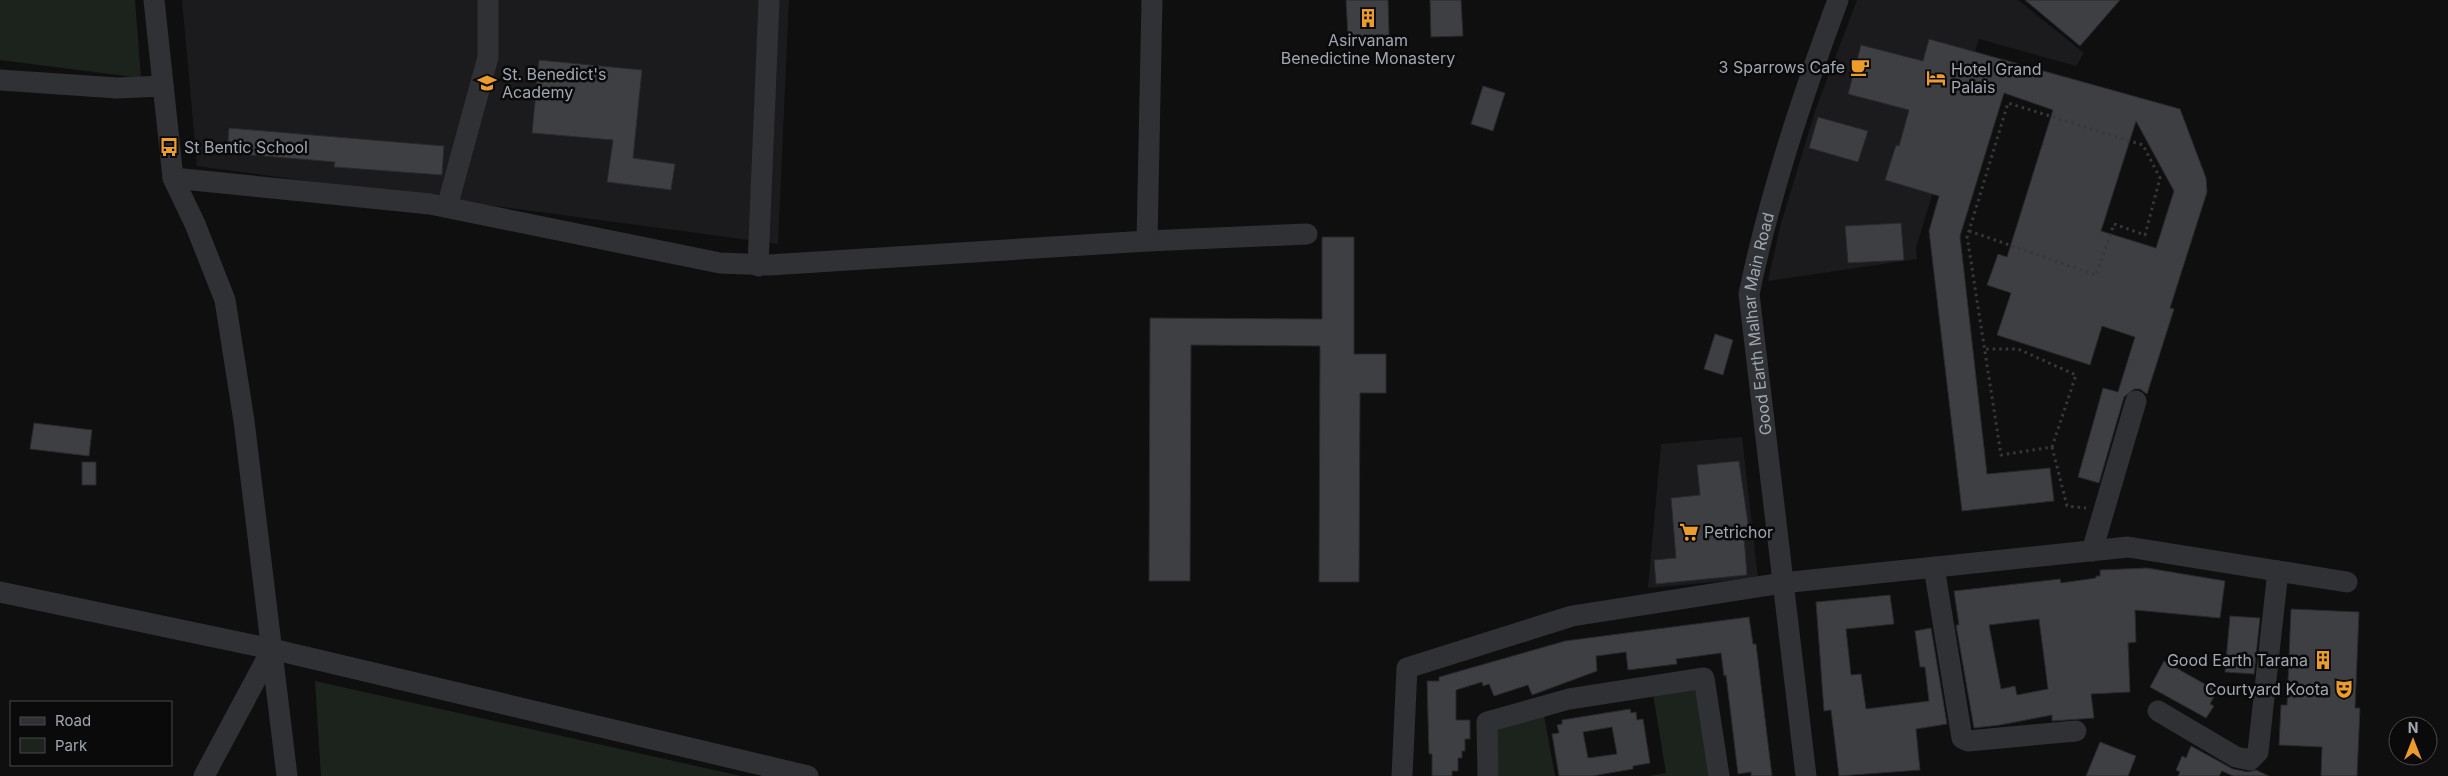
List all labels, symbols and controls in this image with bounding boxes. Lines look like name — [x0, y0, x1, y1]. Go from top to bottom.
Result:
building icon: Asirvanam Benedictine Monastery — [1357, 7, 1379, 29]
place label: Asirvanam Benedictine Monastery — [1281, 30, 1455, 68]
cafe icon: 3 Sparrows Cafe — [1849, 56, 1871, 78]
place label: 3 Sparrows Cafe — [1719, 57, 1845, 77]
place label: Hotel Grand Palais — [1951, 59, 2041, 97]
place label: St. Benedict's Academy — [502, 64, 606, 102]
hotel icon: Hotel Grand Palais — [1925, 67, 1947, 89]
school or university icon: St. Benedict's Academy — [476, 72, 498, 94]
bus stop icon: St Bentic School — [158, 136, 180, 158]
place label: St Bentic School — [184, 137, 308, 157]
street label: Good Earth Malhar Main Road — [1739, 210, 1778, 436]
supermarket icon: Petrichor — [1678, 521, 1700, 543]
place label: Petrichor — [1704, 522, 1773, 542]
building icon: Good Earth Tarana — [2312, 649, 2334, 671]
place label: Good Earth Tarana — [2167, 650, 2308, 670]
theatre icon: Courtyard Koota — [2333, 678, 2355, 700]
place label: Courtyard Koota — [2205, 679, 2329, 699]
legend — [10, 701, 172, 766]
text: Road — [55, 711, 91, 730]
north arrow — [2388, 716, 2438, 766]
text: N — [2408, 719, 2418, 736]
text: Park — [55, 736, 88, 755]

